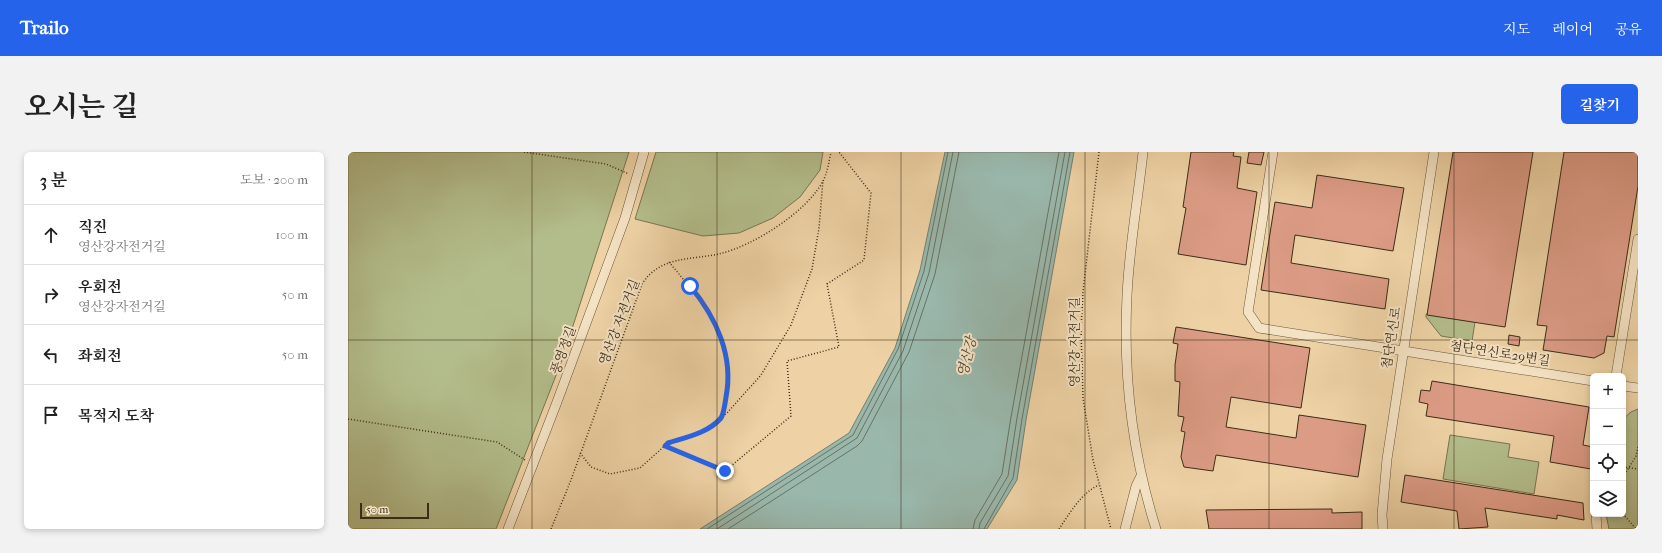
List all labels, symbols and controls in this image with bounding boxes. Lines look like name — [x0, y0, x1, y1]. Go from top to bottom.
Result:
text: Trailo — [20, 17, 69, 39]
text: 지도 — [1503, 21, 1530, 38]
text: 레이어 — [1552, 21, 1593, 38]
text: 공유 — [1615, 21, 1642, 38]
button: 길찾기 — [1561, 84, 1638, 124]
text: 오시는 길 — [24, 90, 138, 123]
text: 3 분 — [40, 170, 67, 190]
text: 도보 · 200 m — [240, 172, 308, 187]
text: 직진 — [78, 218, 107, 236]
icon: ahead — [40, 224, 62, 246]
text: 100 m — [275, 227, 308, 242]
text: 영산강자전거길 — [78, 239, 166, 254]
street label: 영산강 자전거길 — [596, 277, 642, 367]
route start — [681, 277, 699, 295]
text: 우회전 — [78, 278, 121, 296]
icon: right — [40, 284, 62, 306]
text: 50 m — [282, 287, 308, 302]
street label: 영산강 자전거길 — [1067, 297, 1082, 387]
text: 영산강자전거길 — [78, 299, 166, 314]
street label: 첨단연신로 — [1379, 305, 1403, 370]
street label: 풍영정길 — [547, 324, 579, 376]
water label: 영산강 — [954, 333, 981, 379]
street label: 첨단연신로29번길 — [1449, 338, 1551, 368]
icon: left — [40, 344, 62, 366]
text: 좌회전 — [78, 347, 121, 365]
text: 50 m — [282, 347, 308, 362]
map controls — [1590, 373, 1626, 517]
button: + — [1590, 373, 1626, 409]
icon: arrive — [40, 404, 62, 426]
text: 목적지 도착 — [78, 407, 154, 425]
button: − — [1590, 409, 1626, 445]
button: locate — [1590, 445, 1626, 481]
route end — [716, 462, 734, 480]
button: layers — [1590, 481, 1626, 517]
scale bar — [360, 501, 429, 520]
text: 50 m — [366, 503, 388, 516]

